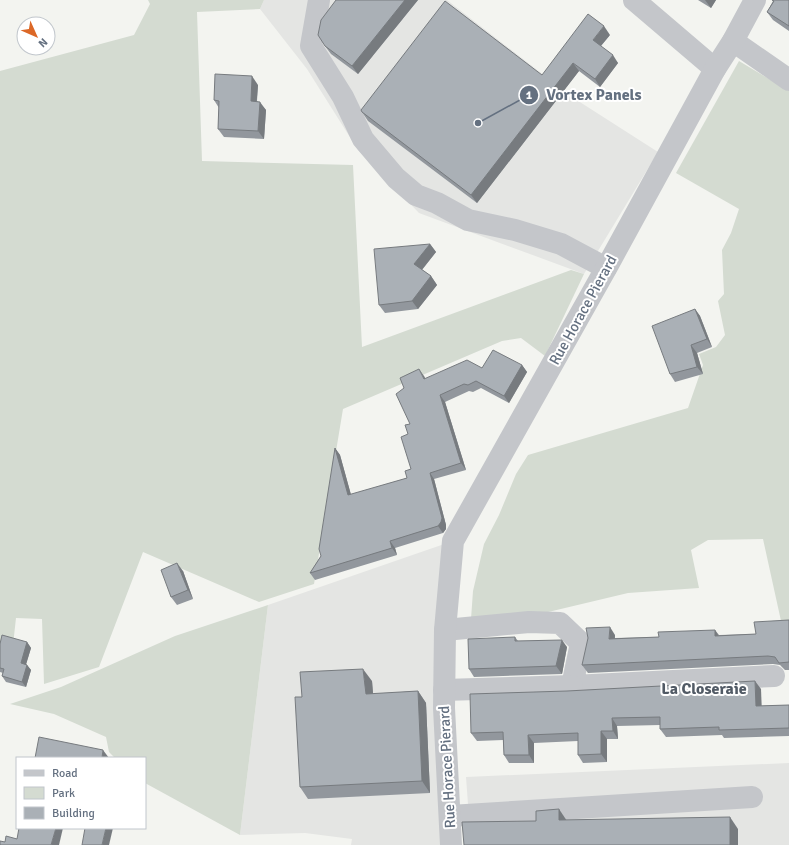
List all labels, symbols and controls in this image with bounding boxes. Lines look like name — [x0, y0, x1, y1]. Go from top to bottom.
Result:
north arrow — [16, 16, 56, 56]
text: N — [35, 35, 50, 50]
callout: Vortex Panels — [519, 81, 650, 109]
text: Vortex Panels — [546, 85, 642, 105]
text: 1 — [526, 88, 533, 103]
street label: Rue Horace Pierard — [545, 252, 621, 368]
district label: La Closeraie — [661, 679, 747, 699]
street label: Rue Horace Pierard — [435, 705, 459, 829]
legend — [16, 757, 146, 829]
text: Road — [52, 766, 78, 781]
text: Park — [52, 786, 75, 801]
text: Building — [52, 806, 95, 821]

